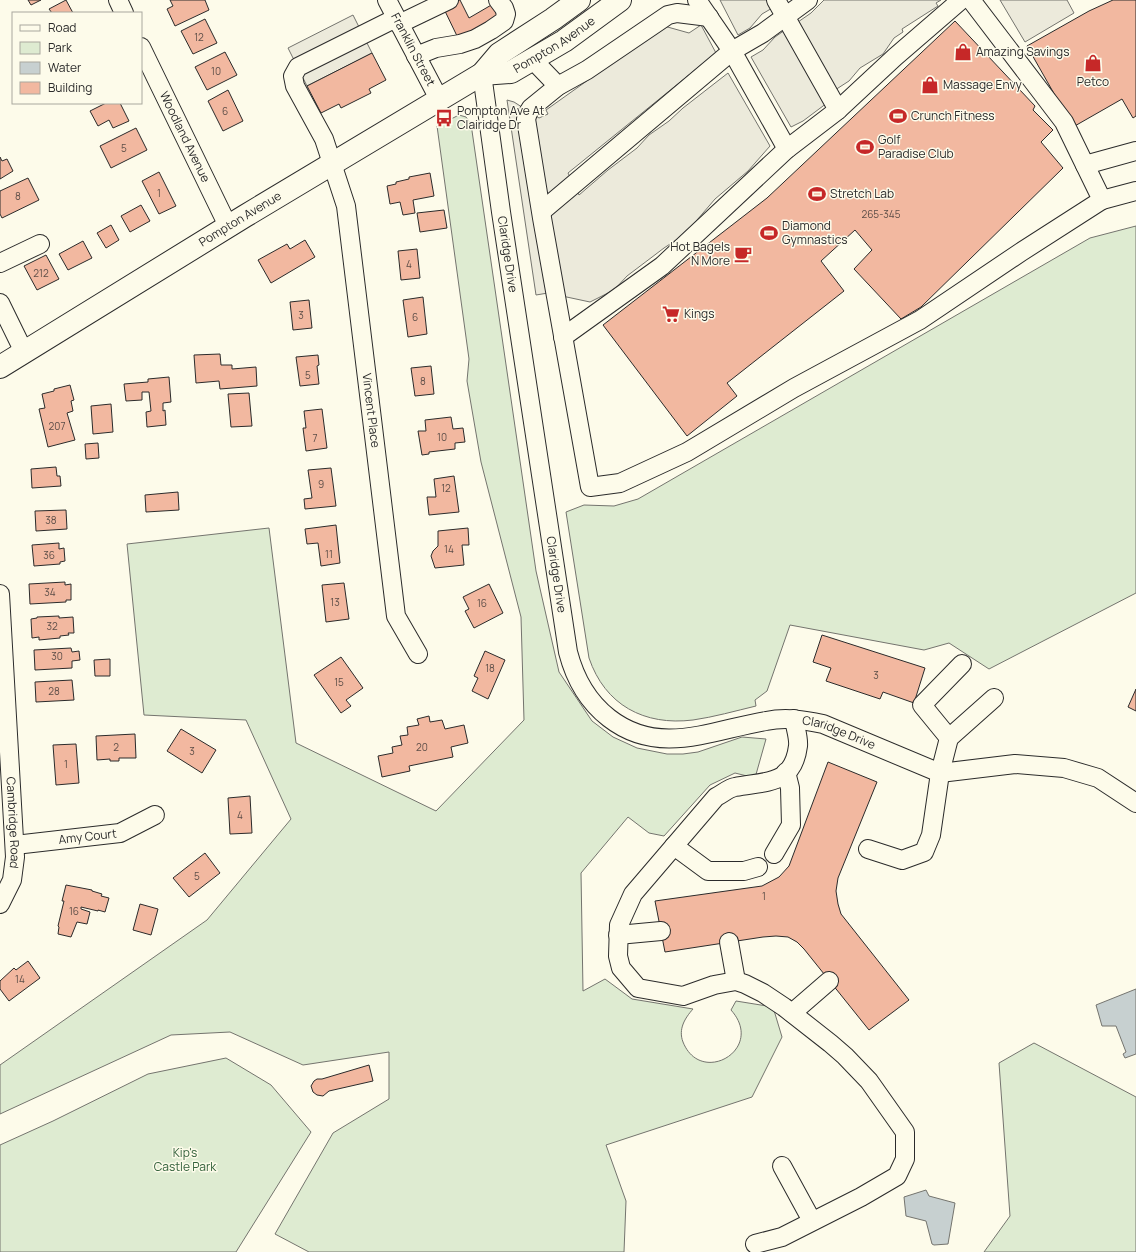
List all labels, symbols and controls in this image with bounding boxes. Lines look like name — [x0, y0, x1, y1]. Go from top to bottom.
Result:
street label: Franklin Street — [387, 10, 440, 89]
legend — [12, 12, 142, 104]
street label: Pompton Avenue — [510, 12, 598, 77]
text: Road — [48, 19, 76, 36]
house number: 12 — [194, 30, 204, 44]
text: Park — [48, 39, 73, 56]
shop icon: Amazing Savings — [953, 42, 973, 62]
place label: Amazing Savings — [976, 43, 1070, 60]
shop icon: Petco — [1083, 53, 1103, 73]
text: Water — [48, 59, 82, 76]
house number: 10 — [211, 64, 221, 78]
place label: Petco — [1077, 73, 1109, 90]
shop icon: Massage Envy — [920, 75, 940, 95]
place label: Massage Envy — [943, 76, 1023, 93]
text: Building — [48, 79, 92, 96]
street label: Woodland Avenue — [156, 88, 214, 185]
place label: Pompton Ave At Clairidge Dr — [457, 102, 545, 133]
house number: 6 — [222, 104, 228, 118]
sports icon: Crunch Fitness — [888, 106, 908, 126]
place label: Crunch Fitness — [911, 107, 995, 124]
bus stop icon: Pompton Ave At Clairidge Dr — [434, 108, 454, 128]
place label: Golf Paradise Club — [878, 131, 954, 162]
sports icon: Golf Paradise Club — [855, 137, 875, 157]
house number: 5 — [121, 141, 127, 155]
sports icon: Stretch Lab — [807, 184, 827, 204]
place label: Stretch Lab — [830, 185, 894, 202]
house number: 1 — [157, 186, 161, 200]
street label: Pompton Avenue — [195, 187, 284, 251]
house number: 8 — [15, 189, 21, 203]
house number: 265-345 — [861, 207, 901, 221]
street label: Claridge Drive — [494, 215, 522, 293]
place label: Diamond Gymnastics — [782, 217, 848, 248]
sports icon: Diamond Gymnastics — [759, 223, 779, 243]
place label: Hot Bagels N More — [670, 238, 730, 269]
cafe icon: Hot Bagels N More — [733, 244, 753, 264]
house number: 4 — [406, 257, 412, 271]
house number: 212 — [33, 266, 49, 280]
supermarket icon: Kings — [661, 304, 681, 324]
place label: Kings — [684, 305, 714, 322]
house number: 3 — [298, 308, 304, 322]
house number: 6 — [412, 310, 418, 324]
house number: 5 — [305, 368, 311, 382]
street label: Vincent Place — [358, 372, 384, 449]
house number: 8 — [420, 374, 426, 388]
house number: 207 — [49, 419, 65, 433]
house number: 10 — [437, 430, 447, 444]
house number: 7 — [312, 431, 318, 445]
house number: 9 — [318, 477, 324, 491]
house number: 12 — [441, 481, 451, 495]
house number: 38 — [45, 513, 57, 527]
street label: Claridge Drive — [543, 535, 571, 614]
house number: 14 — [444, 542, 454, 556]
house number: 11 — [325, 547, 333, 561]
house number: 36 — [43, 548, 55, 562]
house number: 34 — [44, 585, 56, 599]
house number: 13 — [330, 595, 340, 609]
house number: 16 — [477, 596, 487, 610]
house number: 32 — [46, 619, 58, 633]
house number: 30 — [51, 649, 63, 663]
house number: 18 — [485, 661, 495, 675]
house number: 3 — [873, 668, 879, 682]
house number: 15 — [334, 675, 344, 689]
house number: 28 — [48, 684, 60, 698]
street label: Claridge Drive — [801, 711, 878, 753]
house number: 2 — [113, 740, 119, 754]
house number: 20 — [416, 740, 428, 754]
house number: 3 — [189, 744, 195, 758]
house number: 1 — [64, 757, 68, 771]
street label: Cambridge Road — [2, 776, 24, 870]
house number: 4 — [237, 808, 243, 822]
street label: Amy Court — [58, 824, 118, 848]
house number: 5 — [194, 869, 200, 883]
house number: 1 — [762, 889, 766, 903]
house number: 16 — [69, 904, 79, 918]
house number: 14 — [15, 972, 25, 986]
park label: Kip's Castle Park — [154, 1144, 217, 1175]

